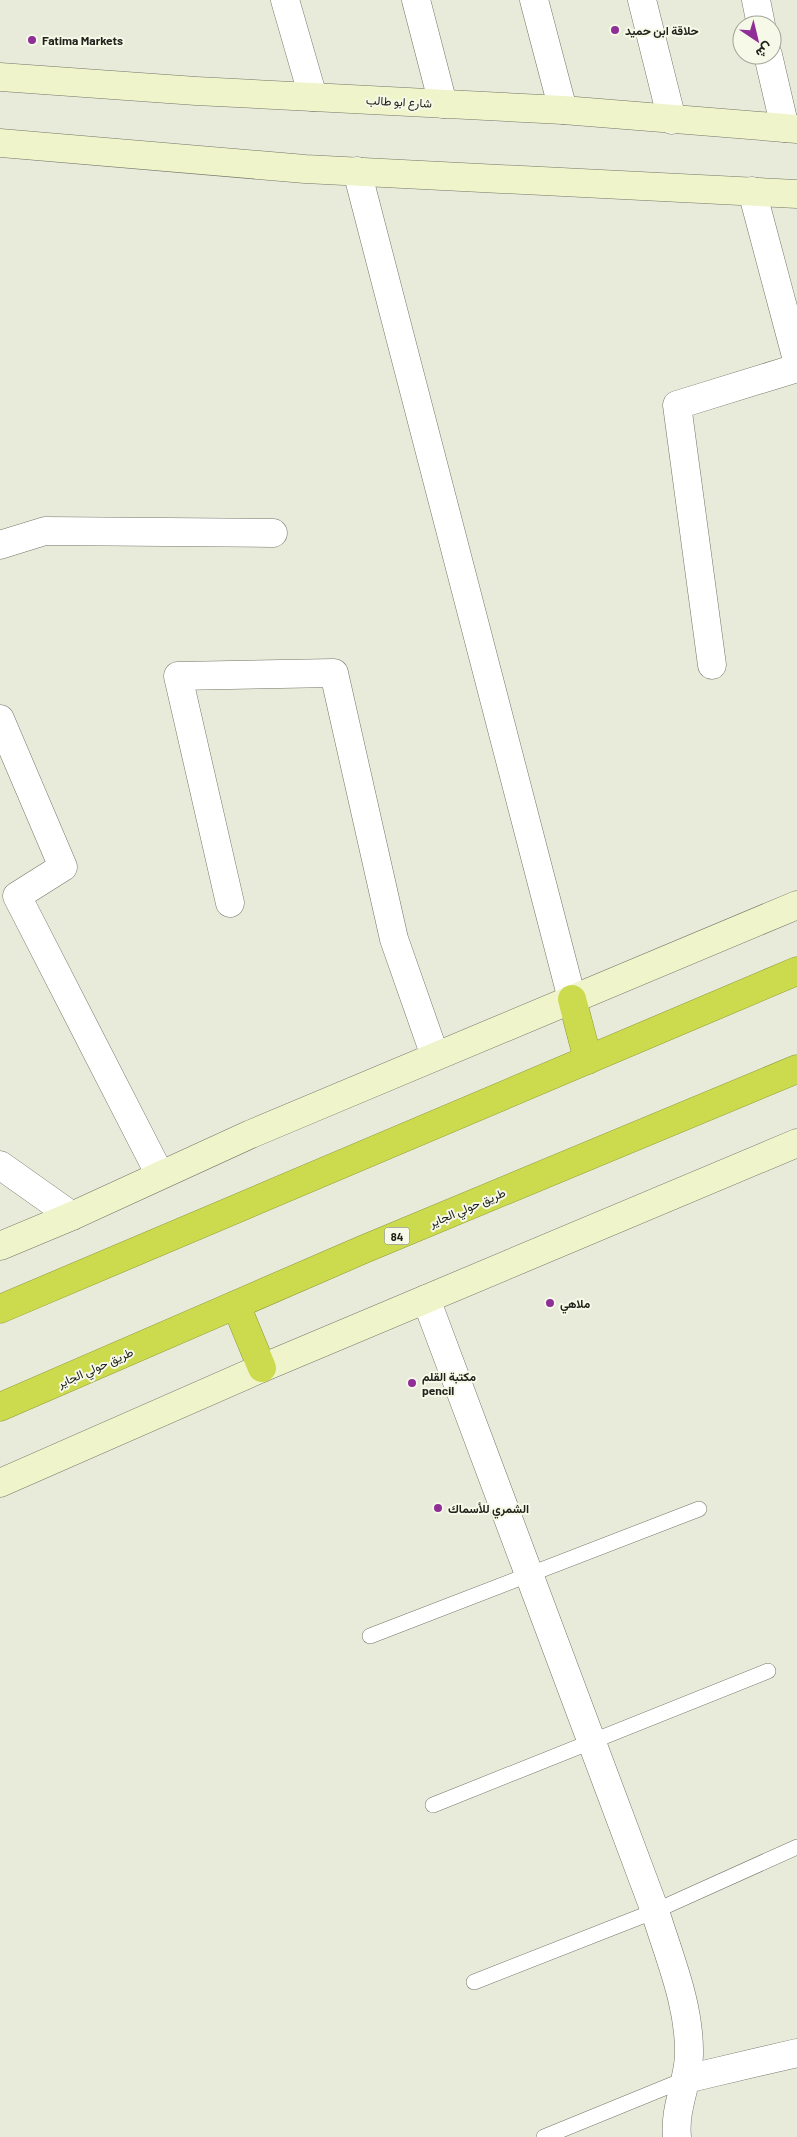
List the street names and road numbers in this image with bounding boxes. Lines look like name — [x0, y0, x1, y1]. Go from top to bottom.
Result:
street label: شارع ابو طالب — [365, 92, 432, 113]
street label: طريق حولي الجاير — [426, 1185, 509, 1233]
road number: 84 — [384, 1228, 410, 1244]
street label: طريق حولي الجاير — [54, 1344, 137, 1394]

